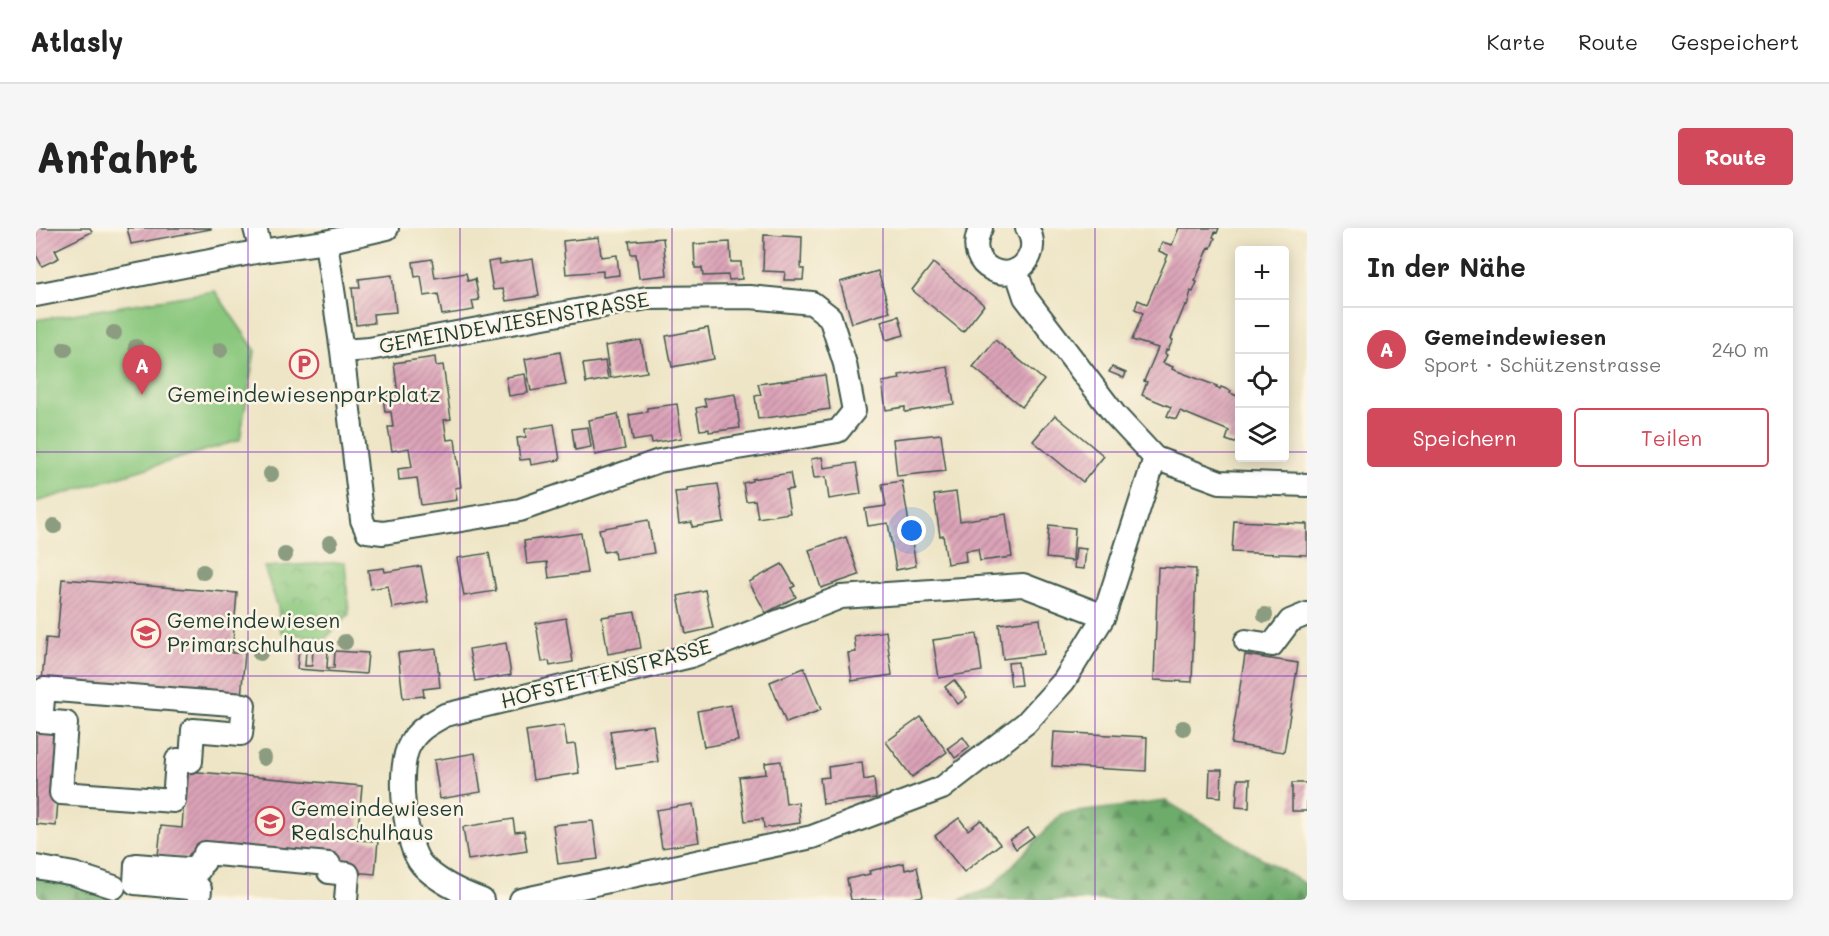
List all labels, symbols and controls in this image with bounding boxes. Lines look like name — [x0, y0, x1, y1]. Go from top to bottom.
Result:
text: Atlasly — [30, 23, 124, 59]
text: Karte — [1487, 28, 1545, 55]
text: Route — [1578, 28, 1638, 55]
text: Gespeichert — [1671, 28, 1799, 55]
button: Route — [1678, 128, 1793, 185]
text: Anfahrt — [36, 129, 198, 184]
map controls — [1235, 246, 1289, 462]
button: + — [1235, 246, 1289, 300]
text: In der Nähe — [1367, 250, 1526, 284]
street label: GEMEINDEWIESENSTRASSE — [377, 284, 651, 359]
button: − — [1235, 300, 1289, 354]
text: Gemeindewiesen — [1424, 322, 1606, 351]
text: A — [1380, 336, 1393, 362]
text: 240 m — [1711, 336, 1769, 362]
pin: A — [122, 346, 162, 395]
parking icon: Gemeindewiesenparkplatz — [288, 348, 320, 380]
text: Sport · Schützenstrasse — [1424, 351, 1661, 377]
button: locate — [1235, 354, 1289, 408]
place label: Gemeindewiesenparkplatz — [167, 380, 441, 407]
button: layers — [1235, 408, 1289, 462]
button: Speichern — [1367, 408, 1562, 467]
button: Teilen — [1574, 408, 1769, 467]
your location — [897, 516, 926, 545]
place label: Gemeindewiesen Primarschulhaus — [167, 606, 340, 657]
school or university icon: Gemeindewiesen Primarschulhaus — [130, 617, 162, 649]
street label: HOFSTETTENSTRASSE — [497, 631, 714, 714]
place label: Gemeindewiesen Realschulhaus — [291, 794, 464, 845]
school or university icon: Gemeindewiesen Realschulhaus — [254, 805, 286, 837]

